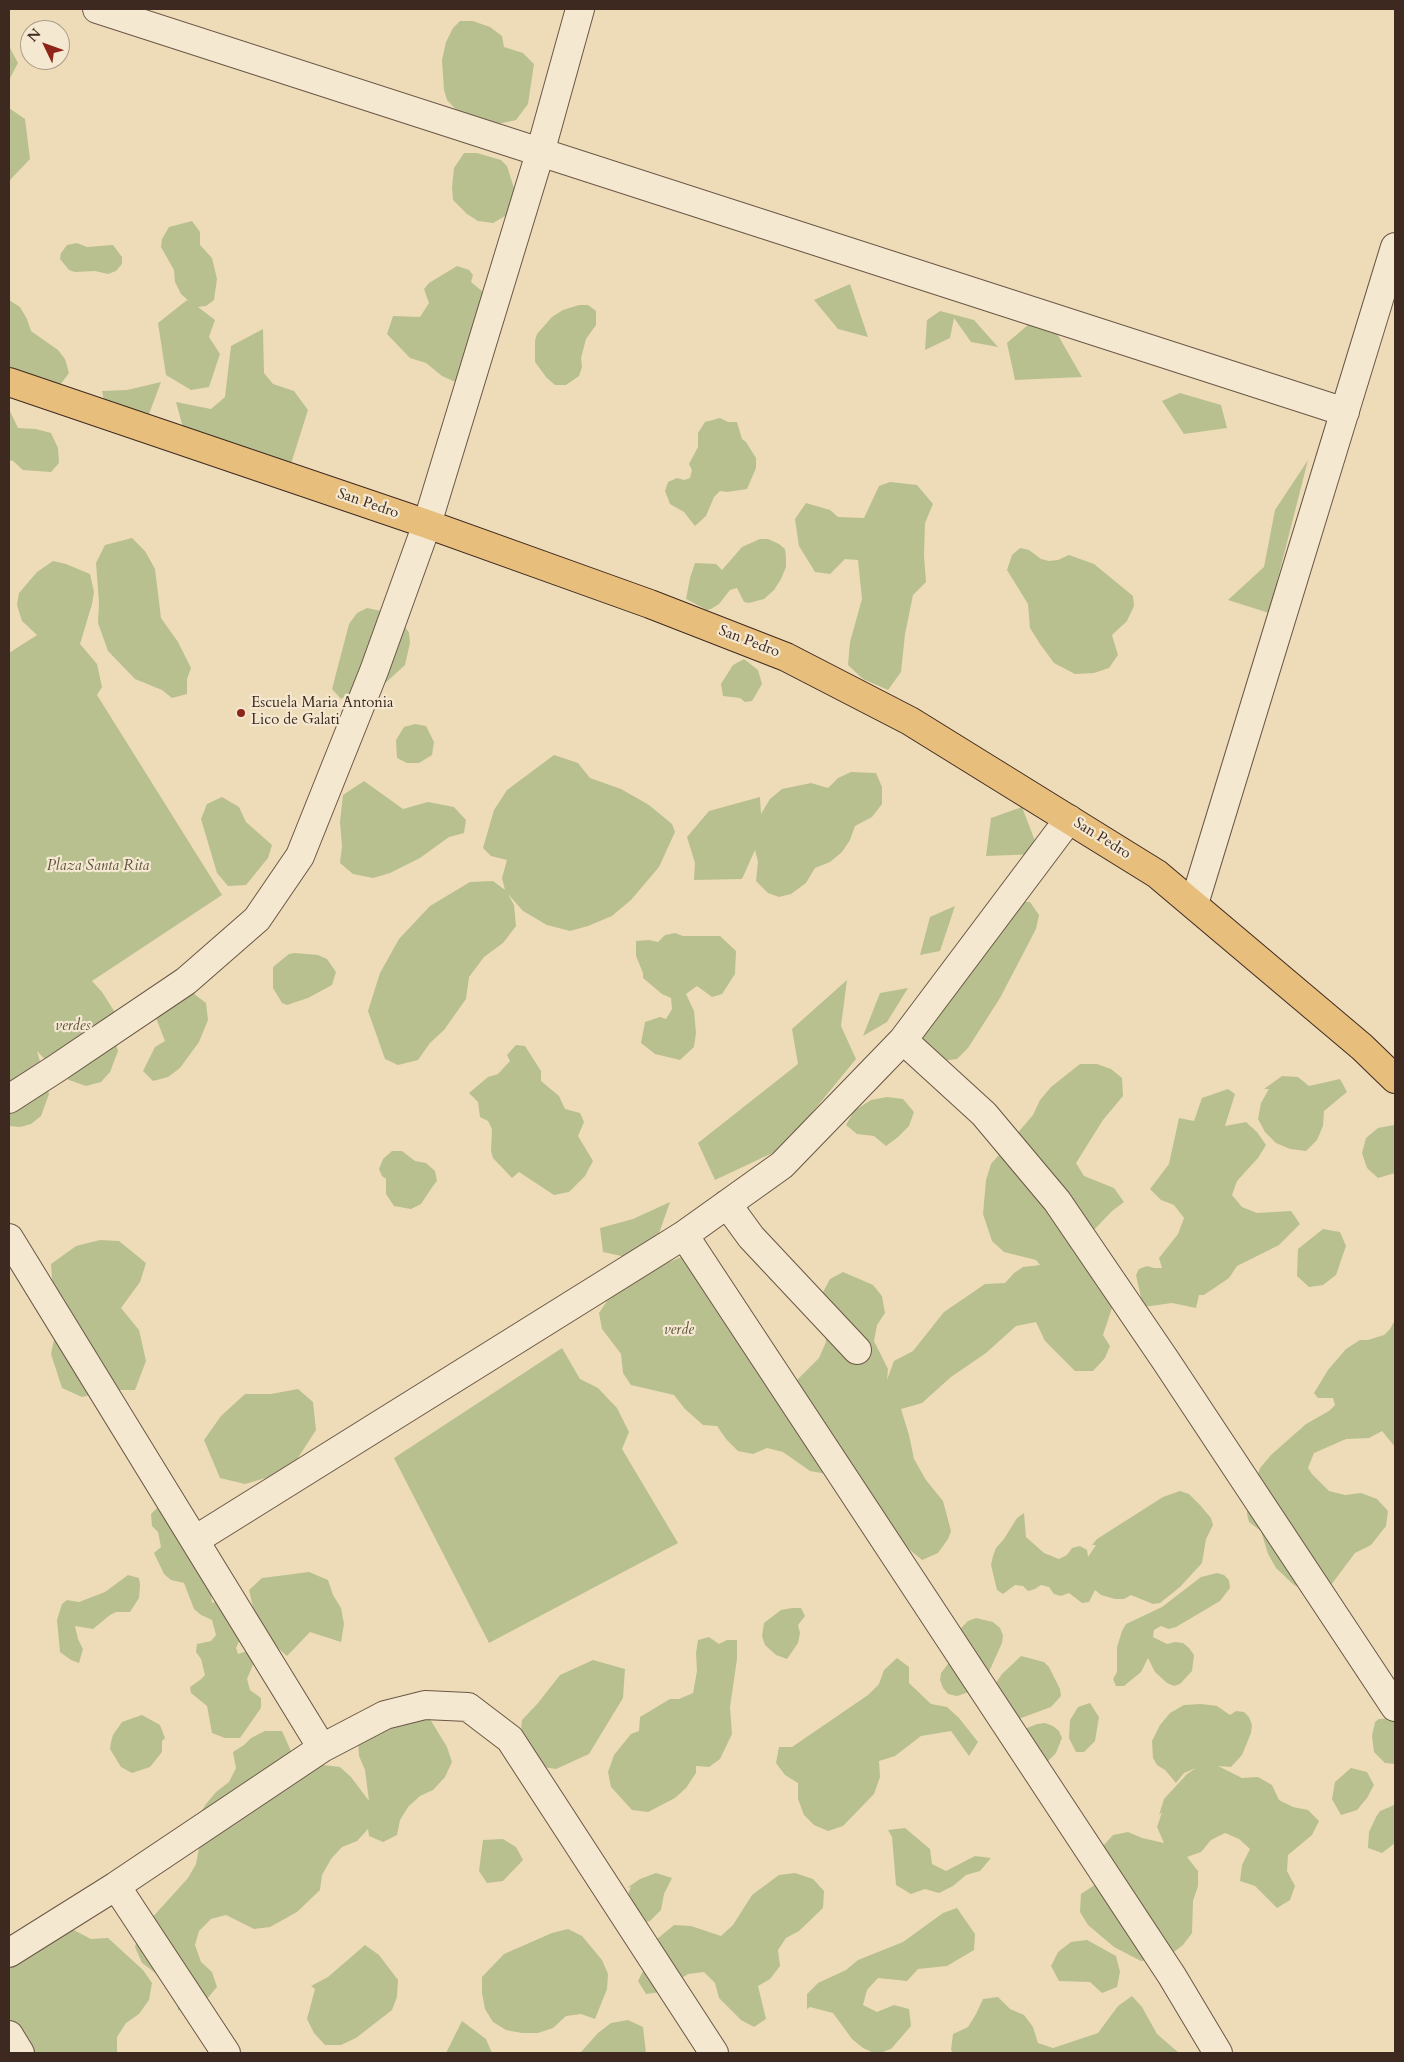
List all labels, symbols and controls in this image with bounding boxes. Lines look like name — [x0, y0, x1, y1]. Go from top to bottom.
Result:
north arrow — [20, 20, 70, 70]
text: N — [23, 24, 45, 46]
street label: San Pedro — [335, 485, 401, 523]
street label: San Pedro — [716, 622, 782, 662]
place label: Escuela Maria Antonia Lico de Galati — [251, 695, 394, 730]
marker: Escuela Maria Antonia Lico de Galati — [235, 707, 247, 719]
street label: San Pedro — [1070, 814, 1134, 864]
park label: Plaza Santa Rita — [47, 858, 149, 876]
park label: verdes — [55, 1018, 91, 1036]
park label: verde — [664, 1322, 694, 1340]

